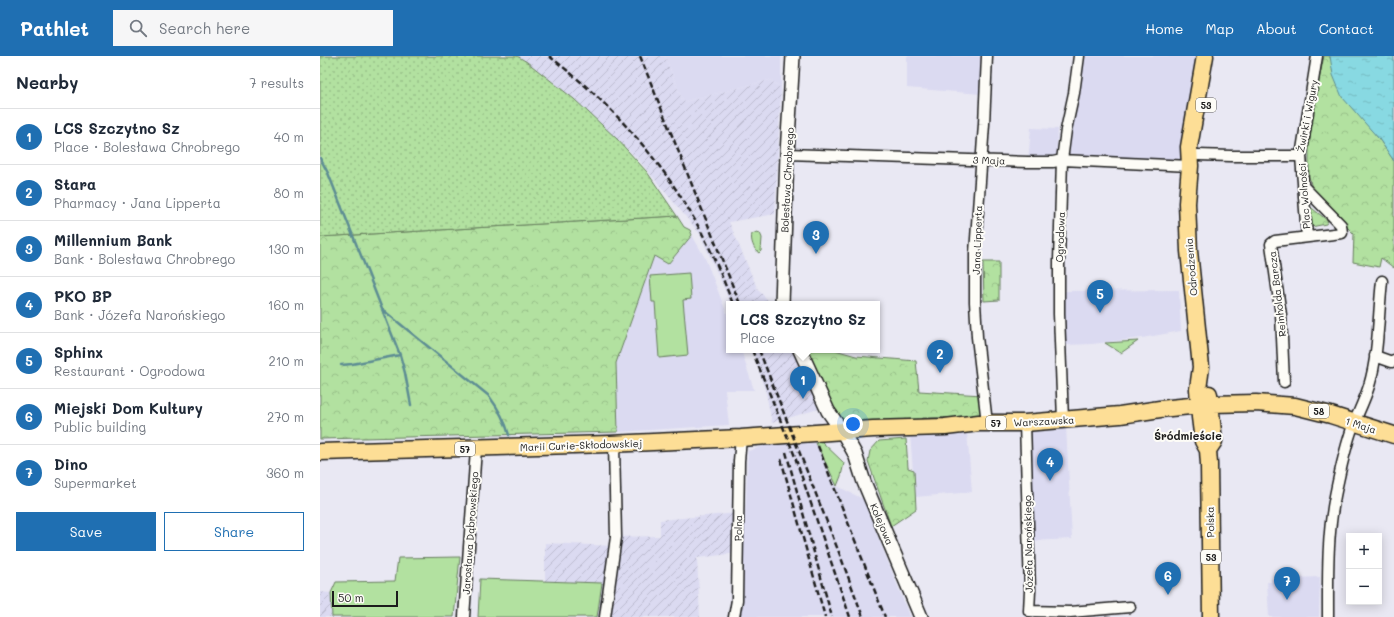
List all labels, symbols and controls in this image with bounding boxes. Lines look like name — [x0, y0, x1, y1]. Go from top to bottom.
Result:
search box — [113, 10, 393, 46]
text: Pathlet — [20, 16, 89, 41]
icon: search — [127, 17, 149, 39]
text: Search here — [159, 18, 250, 38]
text: Home — [1145, 19, 1183, 38]
text: Map — [1205, 19, 1234, 38]
text: About — [1256, 19, 1297, 38]
text: Contact — [1319, 19, 1374, 38]
text: Nearby — [16, 71, 78, 93]
text: 7 results — [249, 74, 304, 91]
street label: Żwirki i Wigury — [1293, 78, 1321, 154]
road number: 53 — [1196, 98, 1216, 112]
text: LCS Szczytno Sz — [54, 118, 180, 138]
street label: Bolesława Chrobrego — [777, 127, 797, 233]
text: 1 — [26, 128, 32, 145]
text: 40 m — [274, 128, 304, 145]
text: Place · Bolesława Chrobrego — [54, 138, 240, 155]
street label: 3 Maja — [972, 152, 1006, 168]
street label: Plac Wolności — [1295, 162, 1313, 230]
text: Stara — [54, 174, 96, 194]
text: 2 — [25, 184, 33, 201]
text: 80 m — [274, 184, 304, 201]
text: Pharmacy · Jana Lipperta — [54, 194, 221, 211]
street label: Jana Lipperta — [969, 205, 985, 275]
street label: Ogrodowa — [1052, 211, 1068, 263]
pin: 3 — [803, 221, 829, 254]
text: Millennium Bank — [54, 230, 172, 250]
street label: Odrodzenia — [1181, 237, 1201, 297]
text: 3 — [25, 240, 33, 257]
text: 130 m — [268, 240, 304, 257]
text: Bank · Bolesława Chrobrego — [54, 250, 235, 267]
street label: Reinholda Barcza — [1265, 250, 1289, 338]
pin: 5 — [1087, 280, 1113, 313]
text: PKO BP — [54, 286, 112, 306]
text: 4 — [25, 296, 33, 313]
text: 160 m — [268, 296, 304, 313]
popup — [726, 301, 880, 353]
text: Bank · Józefa Narońskiego — [54, 306, 225, 323]
text: LCS Szczytno Sz — [740, 309, 866, 329]
text: Place — [740, 329, 775, 346]
pin: 2 — [927, 340, 953, 373]
text: Sphinx — [54, 342, 103, 362]
text: 5 — [25, 352, 33, 369]
text: 210 m — [268, 352, 304, 369]
text: Restaurant · Ogrodowa — [54, 362, 205, 379]
pin: 1 — [790, 366, 816, 399]
text: Miejski Dom Kultury — [54, 398, 203, 418]
road number: 58 — [1309, 404, 1329, 418]
text: 6 — [25, 408, 33, 425]
text: 270 m — [267, 408, 304, 425]
street label: Warszawska — [1013, 412, 1075, 430]
street label: 1 Maja — [1344, 413, 1378, 437]
your location — [843, 414, 863, 434]
road number: 57 — [986, 416, 1006, 430]
text: Public building — [54, 418, 146, 435]
district label: Śródmieście — [1154, 428, 1222, 443]
street label: Marii Curie-Skłodowskiej — [520, 436, 642, 454]
road number: 57 — [455, 442, 475, 456]
pin: 4 — [1037, 448, 1063, 481]
text: Dino — [54, 454, 88, 474]
text: 7 — [25, 464, 33, 481]
text: 360 m — [266, 464, 304, 481]
street label: Jarosława Dąbrowskiego — [459, 471, 481, 595]
text: Supermarket — [54, 474, 137, 491]
street label: Józefa Narońskiego — [1020, 495, 1036, 593]
street label: Kolejowa — [867, 501, 897, 547]
street label: Polska — [1203, 506, 1217, 538]
button: Save — [16, 512, 156, 551]
button: Share — [164, 512, 304, 551]
street label: Polna — [731, 515, 745, 541]
map controls — [1346, 533, 1382, 605]
button: + — [1346, 533, 1382, 569]
road number: 53 — [1201, 550, 1221, 564]
pin: 6 — [1155, 562, 1181, 595]
pin: 7 — [1274, 567, 1300, 600]
button: − — [1346, 569, 1382, 605]
scale bar — [332, 589, 398, 608]
text: 50 m — [338, 590, 364, 605]

